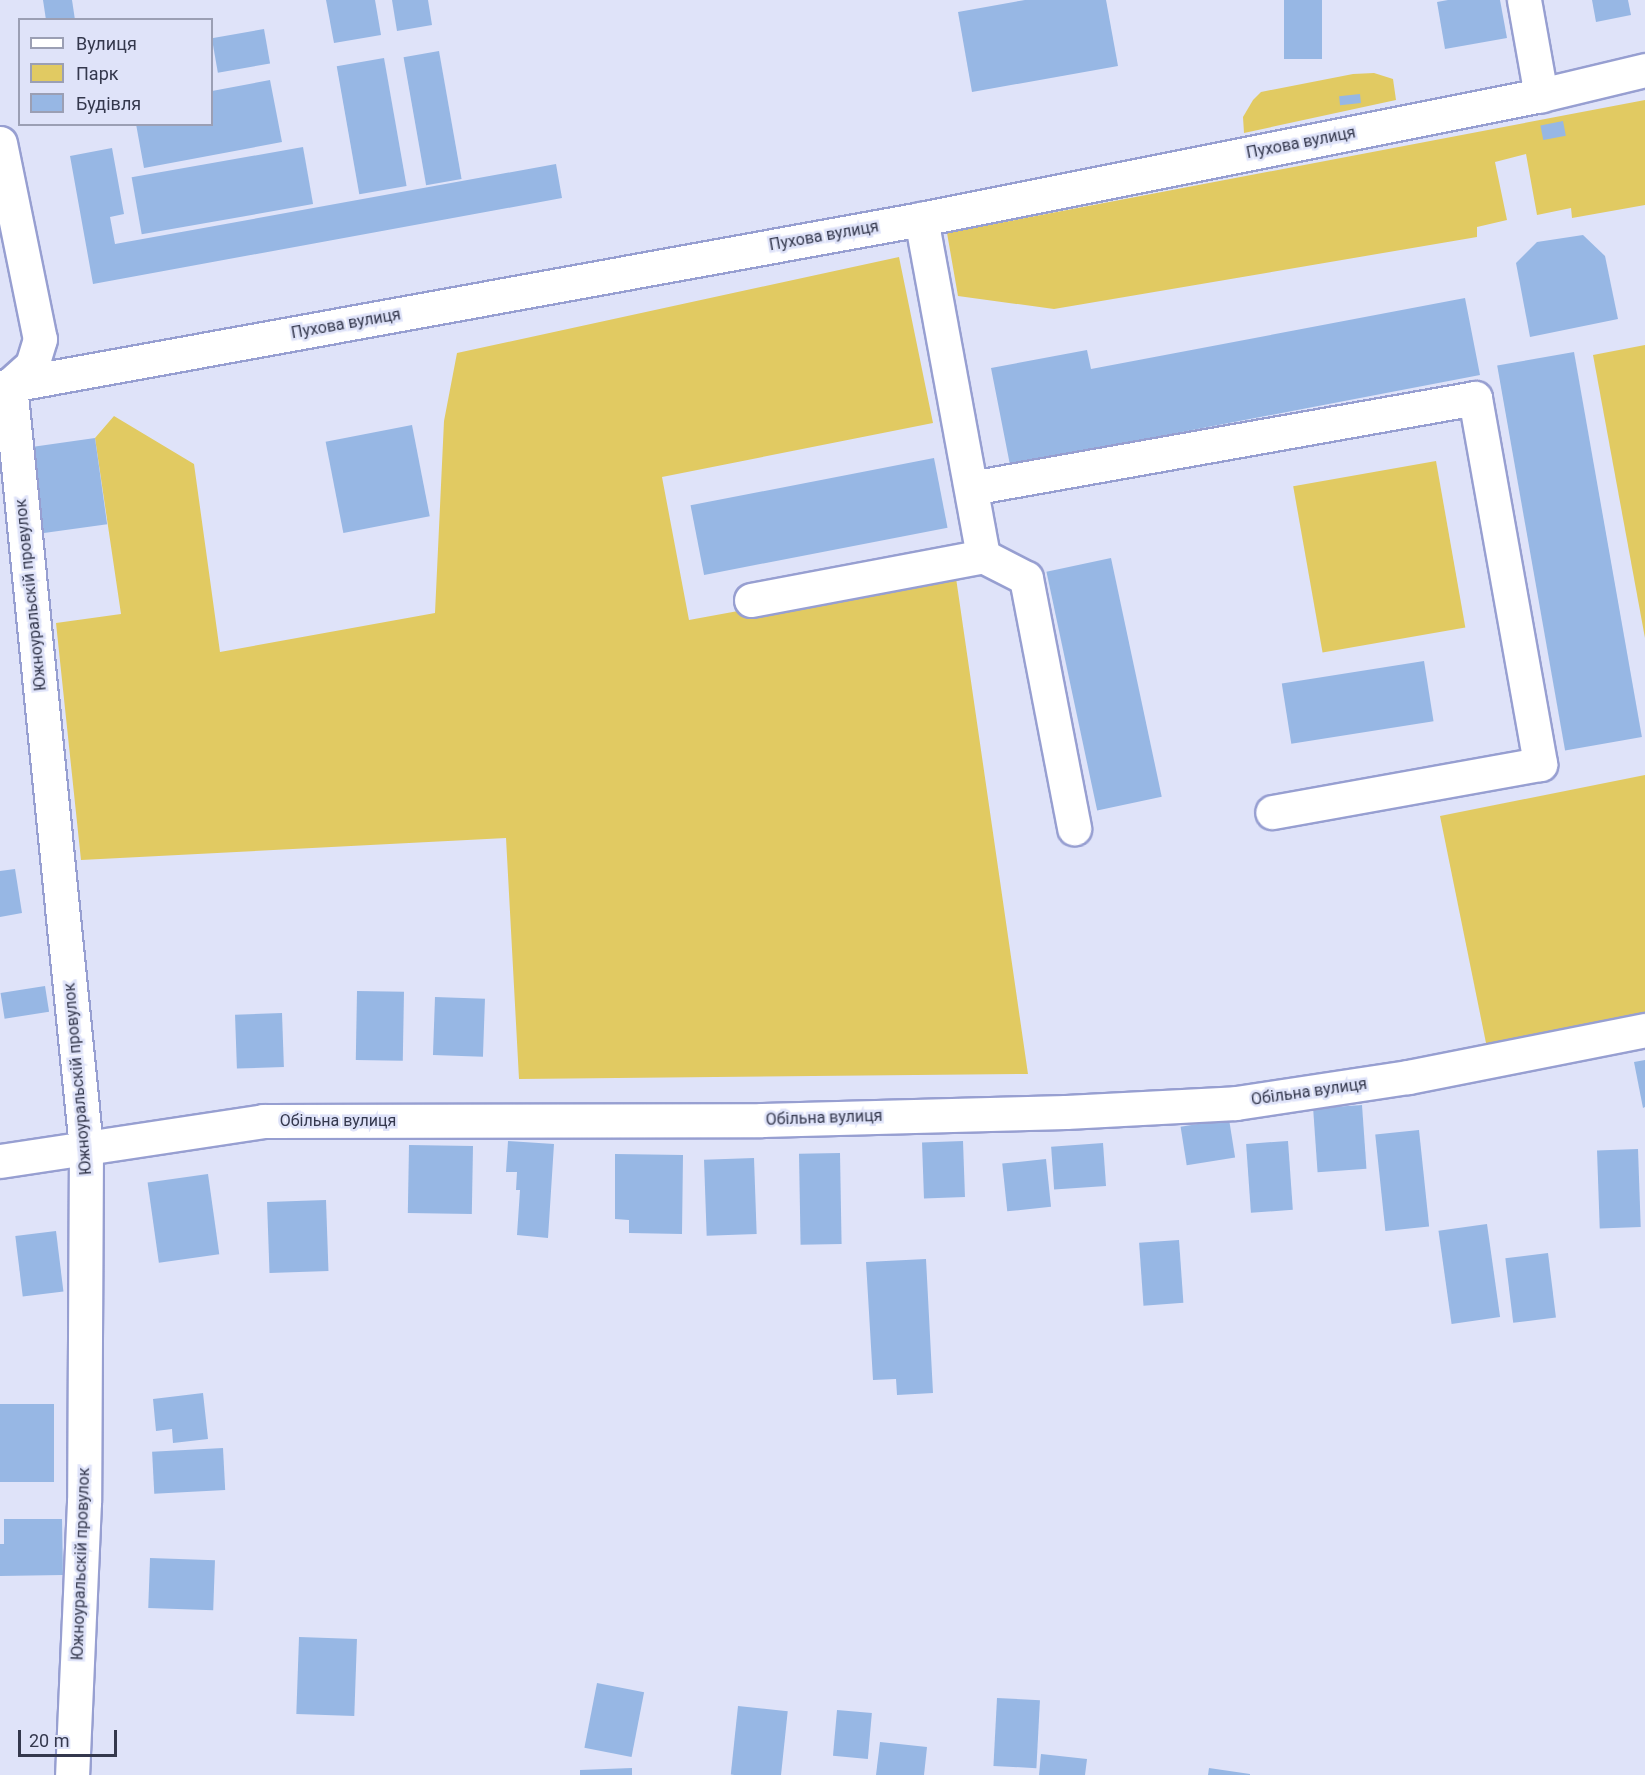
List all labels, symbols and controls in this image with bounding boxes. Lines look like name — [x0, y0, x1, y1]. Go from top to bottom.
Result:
legend — [18, 18, 213, 126]
text: Вулиця — [76, 33, 137, 54]
text: Парк — [76, 63, 118, 84]
text: Будівля — [76, 93, 141, 114]
street label: Пухова вулиця — [1245, 123, 1357, 163]
street label: Пухова вулиця — [768, 217, 880, 255]
street label: Пухова вулиця — [290, 305, 402, 343]
street label: Южноуральскій провулок — [11, 498, 51, 692]
street label: Южноуральскій провулок — [60, 982, 96, 1176]
street label: Обільна вулиця — [1250, 1074, 1368, 1110]
street label: Обільна вулиця — [765, 1106, 883, 1130]
street label: Обільна вулиця — [280, 1111, 396, 1131]
street label: Южноуральскій провулок — [68, 1467, 94, 1661]
scale bar — [21, 1718, 120, 1756]
text: 20 m — [29, 1730, 69, 1751]

